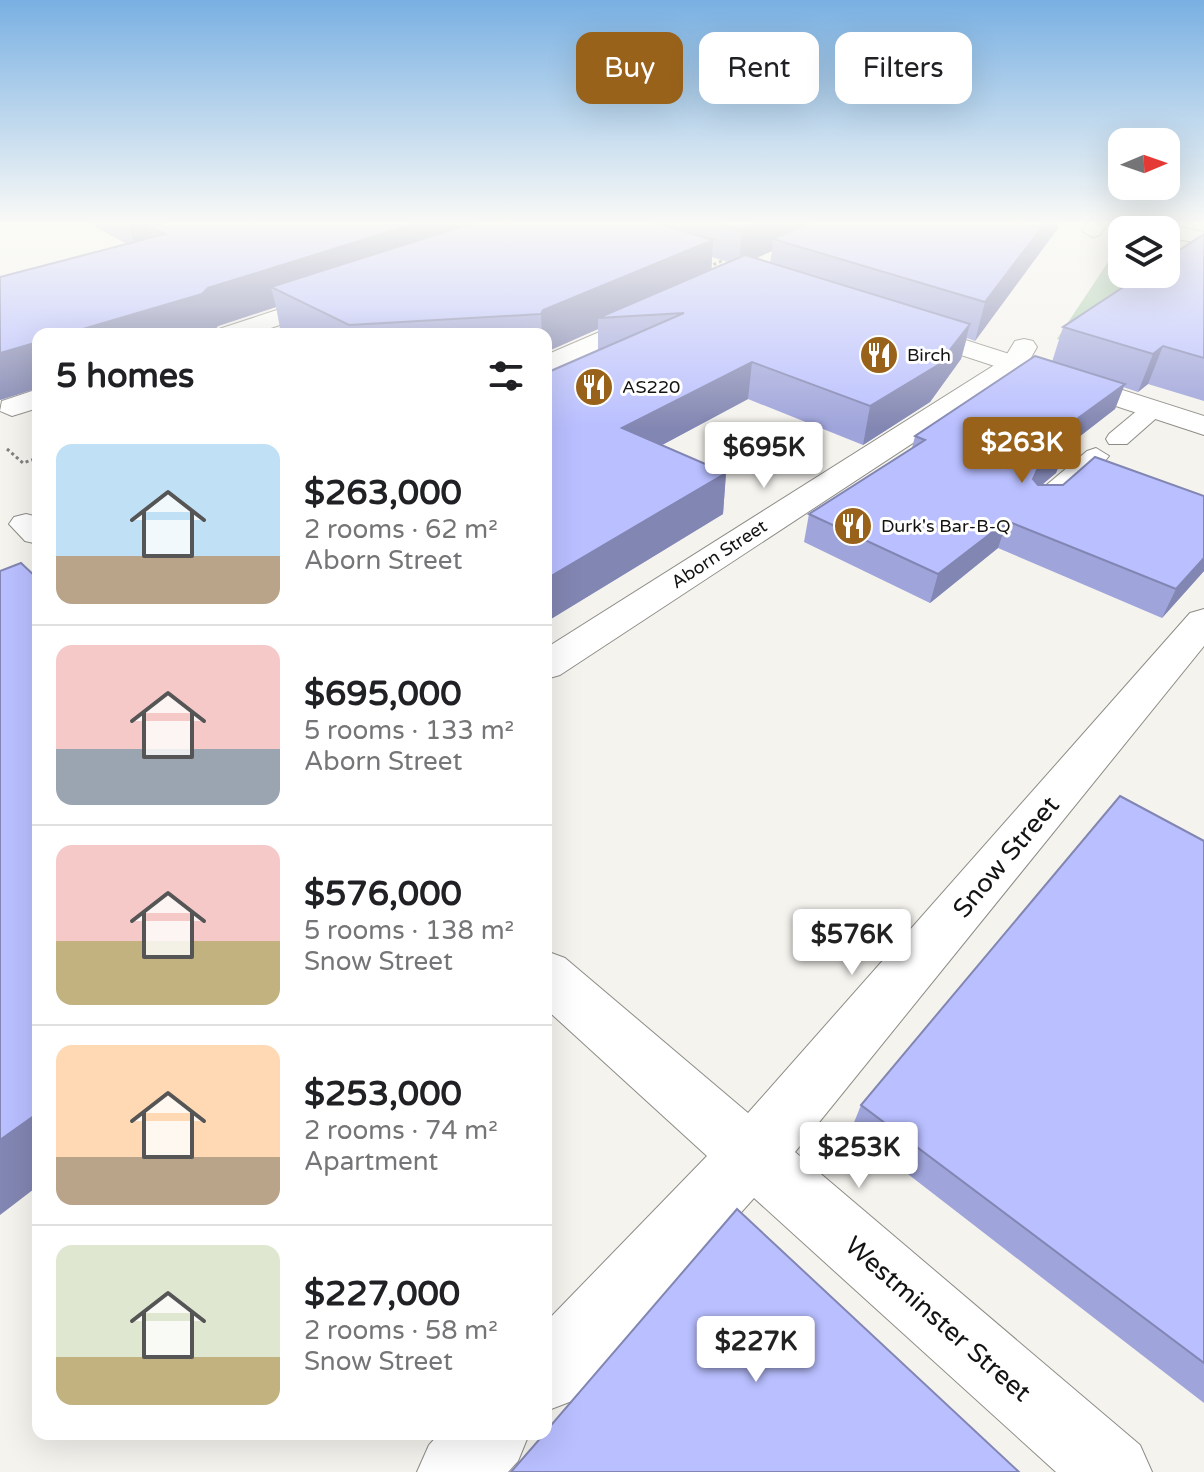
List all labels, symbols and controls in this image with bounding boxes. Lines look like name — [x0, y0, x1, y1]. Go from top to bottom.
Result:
chip: Buy — [576, 32, 683, 104]
chip: Rent — [699, 32, 819, 104]
chip: Filters — [835, 32, 972, 104]
north arrow — [1108, 128, 1180, 200]
map controls — [1108, 128, 1180, 288]
button: layers — [1108, 216, 1180, 288]
restaurant icon: Birch — [858, 334, 900, 376]
place label: Birch — [907, 344, 951, 366]
icon: filters — [484, 354, 528, 398]
text: 5 homes — [56, 356, 194, 397]
restaurant icon: AS220 — [573, 366, 615, 408]
place label: AS220 — [622, 376, 680, 398]
pin: $263K — [966, 417, 1078, 485]
pin: $695K — [708, 422, 820, 490]
text: $263K — [981, 427, 1063, 458]
text: $695K — [723, 432, 805, 463]
text: $263,000 — [304, 473, 462, 514]
icon: home — [120, 476, 216, 572]
restaurant icon: Durk's Bar-B-Q — [832, 505, 874, 547]
text: 2 rooms · 62 m² — [304, 514, 498, 545]
street label: Aborn Street — [667, 515, 771, 593]
place label: Durk's Bar-B-Q — [881, 515, 1011, 537]
text: Aborn Street — [304, 545, 462, 576]
text: $695,000 — [304, 674, 462, 715]
icon: home — [120, 677, 216, 773]
text: 5 rooms · 133 m² — [304, 715, 514, 746]
text: Aborn Street — [304, 746, 462, 777]
street label: Snow Street — [946, 790, 1066, 924]
text: $576,000 — [304, 874, 462, 915]
icon: home — [120, 877, 216, 973]
pin: $576K — [796, 909, 908, 977]
text: 5 rooms · 138 m² — [304, 915, 514, 946]
text: $576K — [811, 919, 893, 950]
text: Snow Street — [304, 946, 453, 977]
text: $253,000 — [304, 1074, 462, 1115]
icon: home — [120, 1077, 216, 1173]
text: 2 rooms · 74 m² — [304, 1115, 498, 1146]
pin: $253K — [803, 1122, 915, 1190]
text: $253K — [818, 1132, 900, 1163]
text: Apartment — [304, 1146, 438, 1177]
street label: Westminster Street — [839, 1230, 1037, 1408]
text: $227,000 — [304, 1274, 460, 1315]
icon: home — [120, 1277, 216, 1373]
text: 2 rooms · 58 m² — [304, 1315, 498, 1346]
pin: $227K — [700, 1316, 812, 1384]
text: $227K — [715, 1326, 797, 1357]
text: Snow Street — [304, 1346, 453, 1377]

